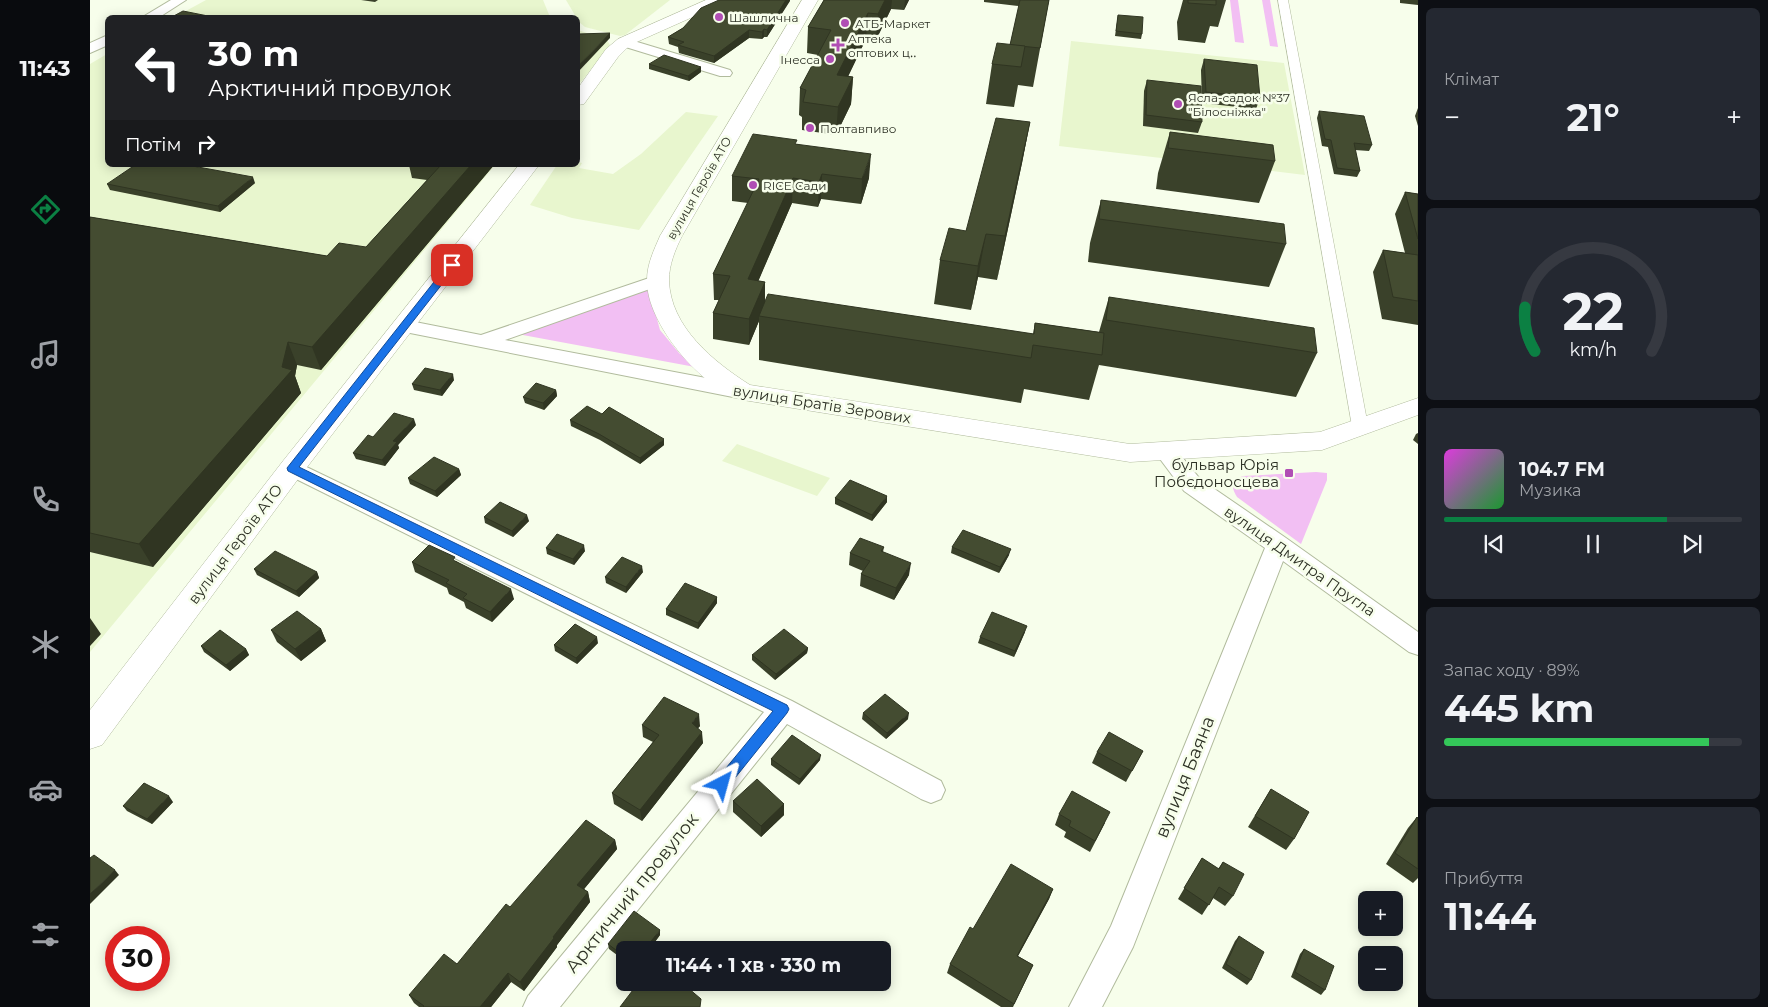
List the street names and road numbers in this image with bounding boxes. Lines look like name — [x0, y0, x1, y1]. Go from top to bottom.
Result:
street label: вулиця Героїв АТО — [663, 134, 735, 242]
street label: вулиця Братів Зерових — [732, 381, 913, 427]
street label: вулиця Героїв АТО — [184, 480, 286, 608]
street label: вулиця Дмитра Пругла — [1221, 502, 1379, 620]
street label: вулиця Баяна — [1151, 713, 1219, 841]
street label: Арктичний провулок — [561, 808, 704, 977]

